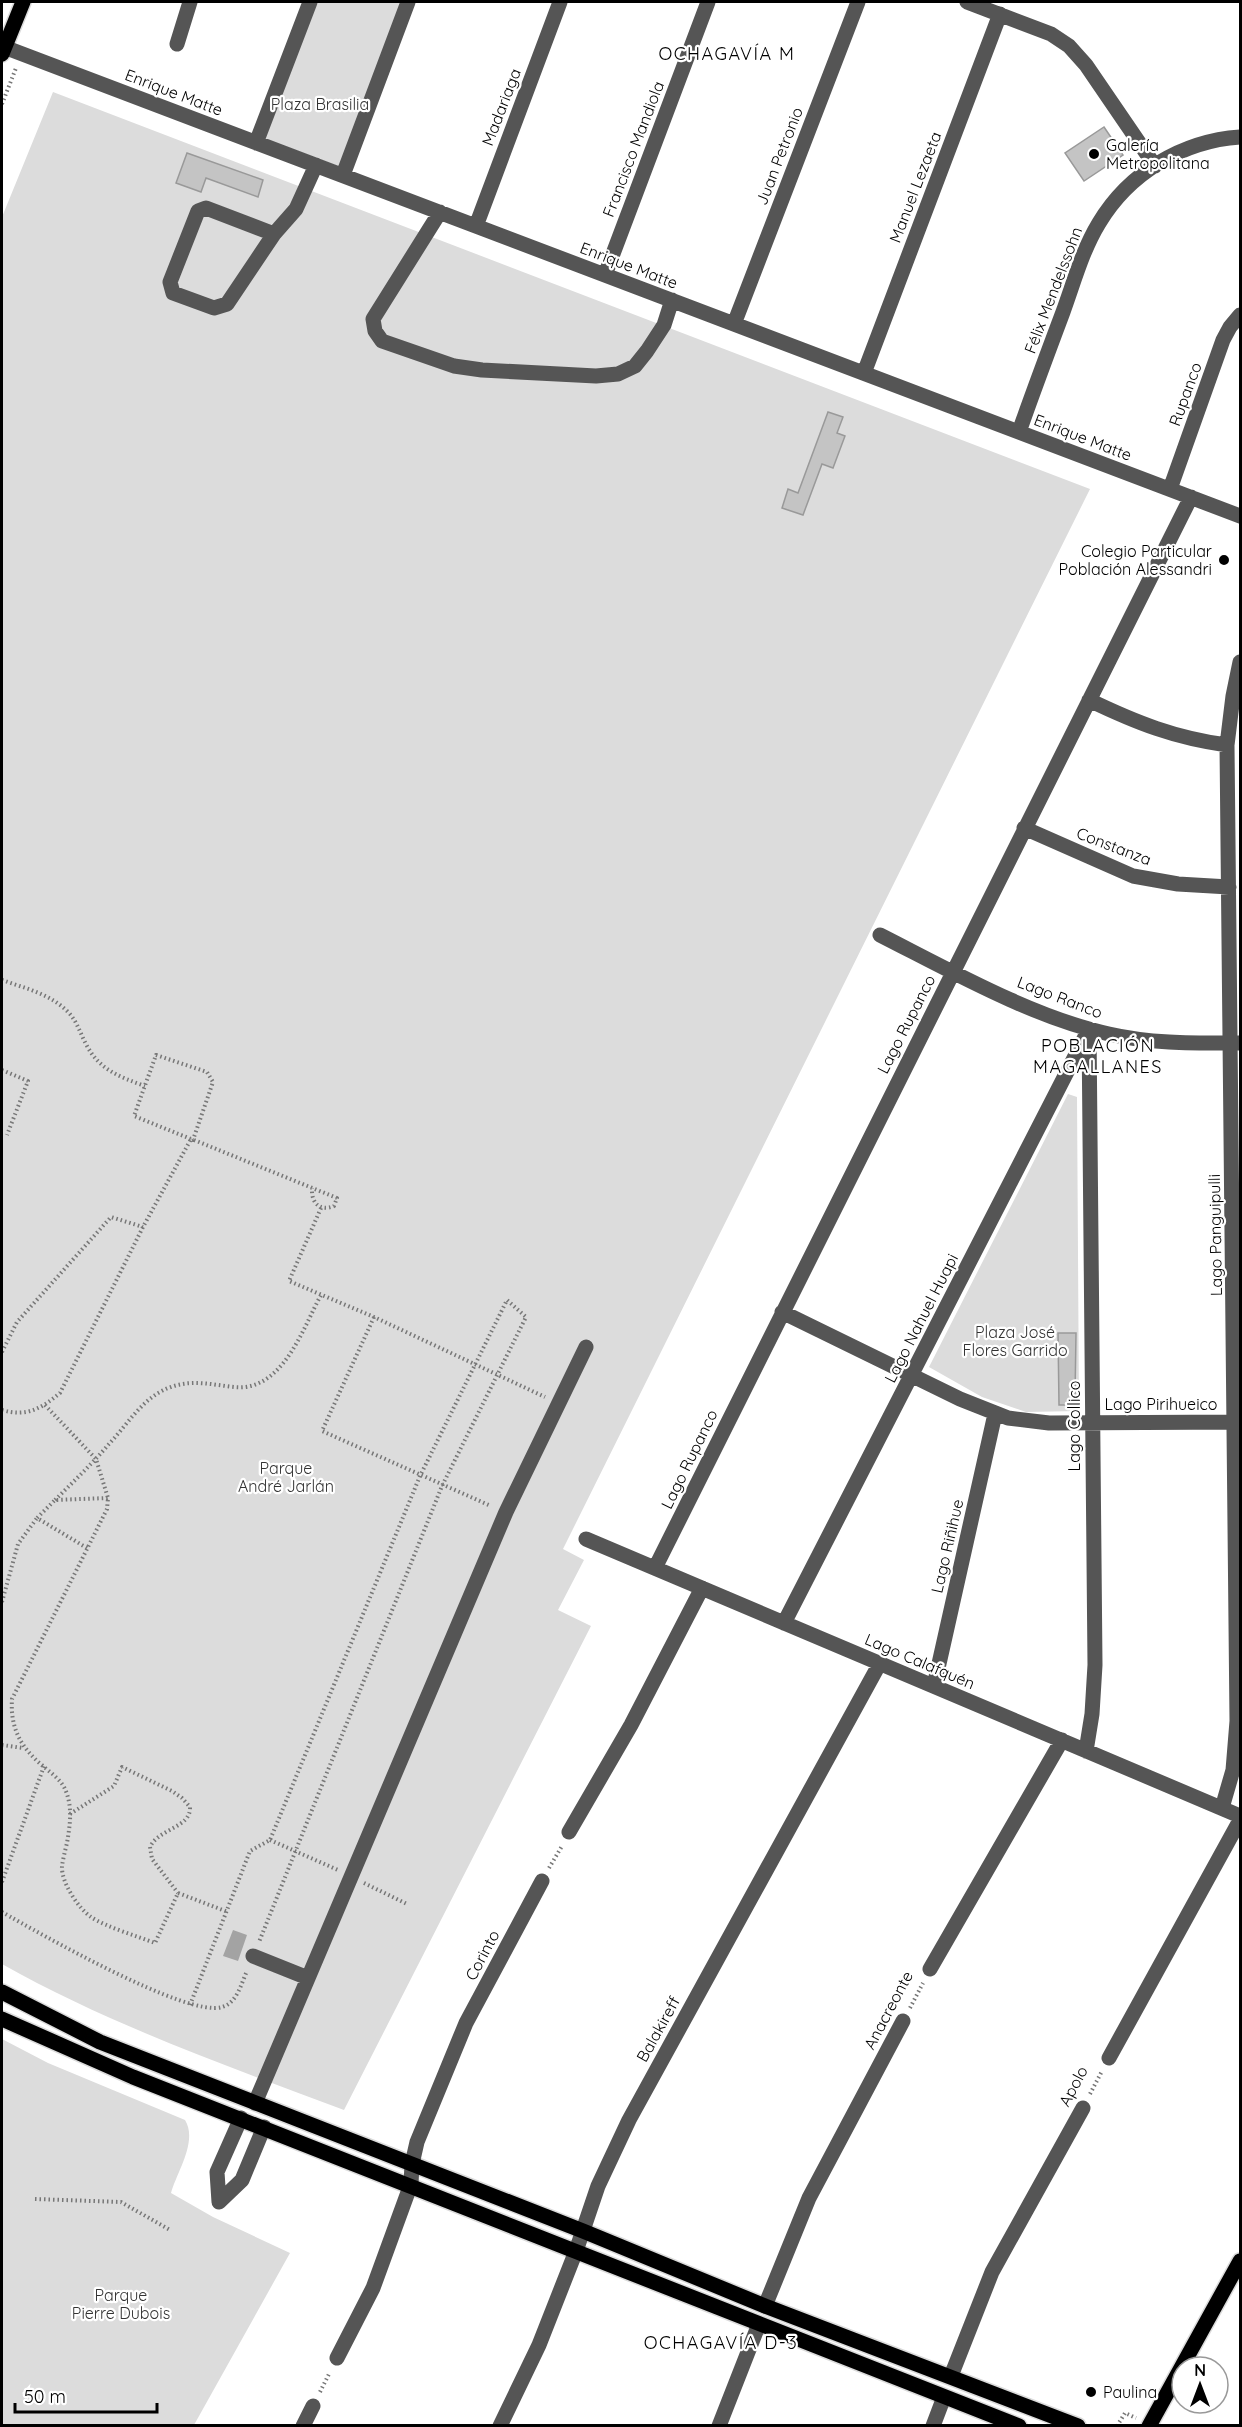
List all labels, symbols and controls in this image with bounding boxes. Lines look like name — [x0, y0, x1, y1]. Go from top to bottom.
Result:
district label: OCHAGAVÍA M — [659, 42, 795, 65]
street label: Enrique Matte — [122, 64, 226, 120]
street label: Madariaga — [477, 66, 525, 148]
street label: Francisco Mandiola — [598, 78, 668, 220]
park label: Plaza Brasilia — [271, 94, 369, 114]
street label: Juan Petronio — [751, 104, 807, 208]
street label: Manuel Lezaeta — [885, 129, 945, 245]
place label: Galería Metropolitana — [1106, 135, 1210, 173]
marker: Galería Metropolitana — [1087, 147, 1101, 161]
street label: Félix Mendelssohn — [1020, 224, 1086, 356]
street label: Enrique Matte — [577, 237, 681, 293]
street label: Rupanco — [1164, 359, 1206, 429]
street label: Enrique Matte — [1031, 409, 1135, 465]
place label: Colegio Particular Población Alessandri — [1059, 541, 1212, 579]
marker: Colegio Particular Población Alessandri — [1217, 553, 1231, 567]
street label: Constanza — [1074, 823, 1154, 869]
street label: Lago Rupanco — [873, 971, 939, 1077]
street label: Lago Ranco — [1015, 972, 1105, 1022]
district label: POBLACIÓN MAGALLANES — [1033, 1034, 1163, 1078]
street label: Lago Panguipulli — [1204, 1174, 1226, 1296]
street label: Lago Nahuel Huapi — [880, 1250, 962, 1386]
park label: Plaza José Flores Garrido — [962, 1322, 1068, 1360]
street label: Lago Collico — [1064, 1381, 1084, 1471]
street label: Lago Pirihueico — [1104, 1394, 1218, 1414]
street label: Lago Rupanco — [656, 1406, 722, 1512]
park label: Parque André Jarlán — [238, 1458, 334, 1496]
street label: Lago Riñihue — [926, 1497, 968, 1595]
street label: Lago Calafquén — [862, 1629, 978, 1693]
street label: Corinto — [461, 1926, 503, 1984]
street label: Anacreonte — [859, 1967, 917, 2053]
street label: Balakireff — [632, 1992, 684, 2065]
street label: Apolo — [1054, 2062, 1092, 2110]
park label: Parque Pierre Dubois — [72, 2285, 170, 2323]
district label: OCHAGAVÍA D-3 — [644, 2331, 798, 2354]
north arrow — [1170, 2355, 1230, 2415]
text: N — [1194, 2360, 1206, 2380]
scale bar — [15, 2376, 158, 2414]
place label: Paulina — [1103, 2382, 1157, 2402]
text: 50 m — [24, 2385, 66, 2408]
marker: Paulina — [1084, 2385, 1098, 2399]

